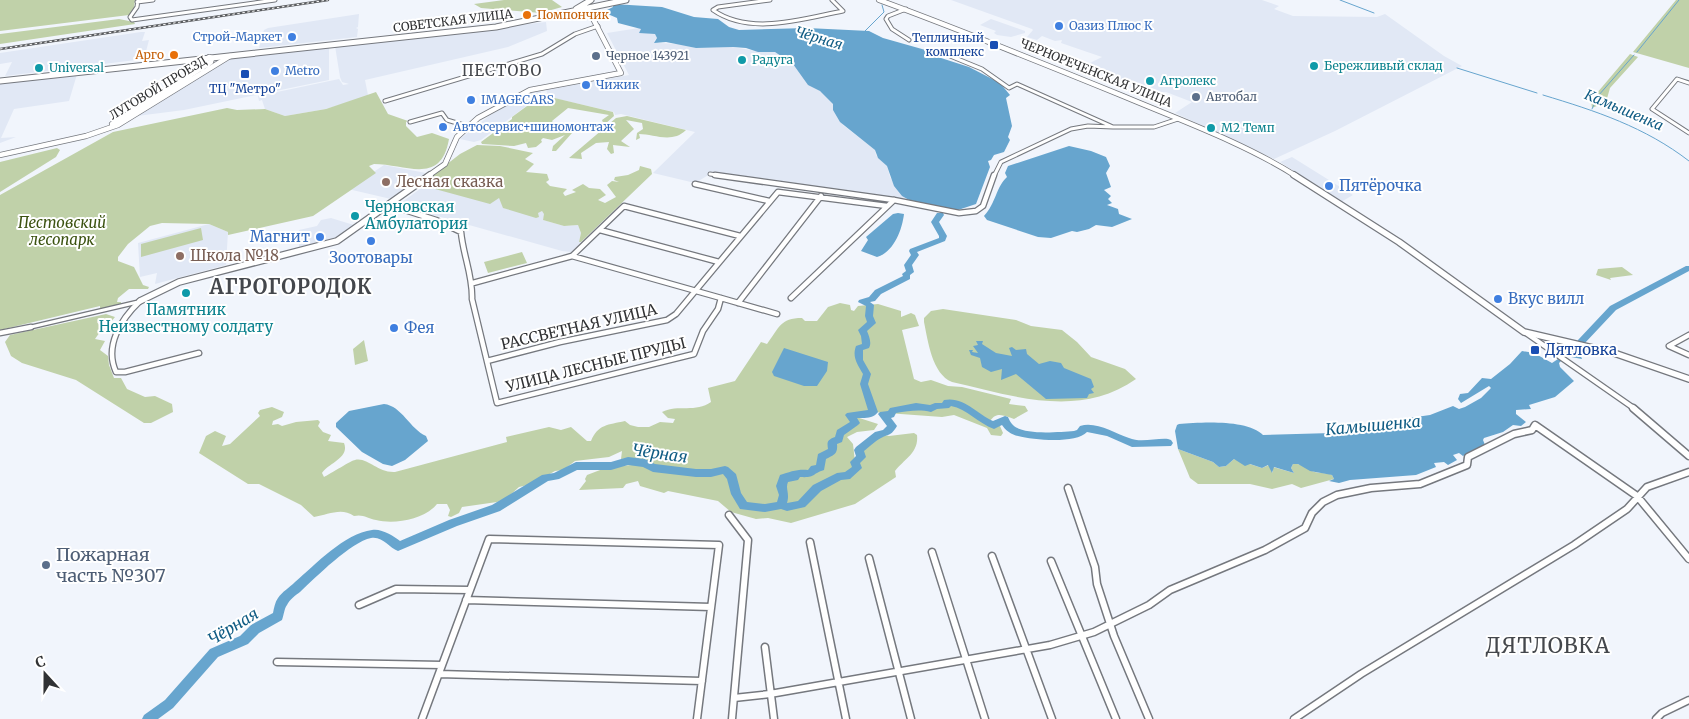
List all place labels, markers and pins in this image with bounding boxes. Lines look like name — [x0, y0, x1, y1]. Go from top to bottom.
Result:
place label: Помпончик — [537, 7, 610, 22]
marker: Помпончик — [521, 9, 533, 21]
place label: Оазиз Плюс К — [1069, 18, 1153, 33]
marker: Оазиз Плюс К — [1053, 20, 1065, 32]
place label: Строй-Маркет — [193, 29, 282, 44]
place label: Тепличный комплекс — [912, 30, 984, 59]
marker: Строй-Маркет — [286, 31, 298, 43]
marker: Тепличный комплекс — [988, 39, 1000, 51]
place label: Арго — [134, 47, 164, 62]
place label: Черное 143921 — [606, 48, 690, 63]
marker: Арго — [168, 49, 180, 61]
marker: Черное 143921 — [590, 50, 602, 62]
place label: Радуга — [752, 52, 793, 67]
marker: Радуга — [736, 54, 748, 66]
place label: Бережливый склад — [1324, 58, 1443, 73]
place label: Universal — [49, 60, 104, 75]
marker: Бережливый склад — [1308, 60, 1320, 72]
marker: Universal — [33, 62, 45, 74]
place label: Metro — [285, 63, 320, 78]
marker: Metro — [269, 65, 281, 77]
marker: ТЦ "Метро" — [239, 68, 251, 80]
place label: Агролекс — [1159, 73, 1216, 88]
marker: Агролекс — [1144, 75, 1156, 87]
place label: Чижик — [596, 77, 640, 92]
marker: Чижик — [580, 79, 592, 91]
place label: ТЦ "Метро" — [209, 81, 281, 96]
place label: Автобал — [1205, 89, 1257, 104]
marker: Автобал — [1190, 91, 1202, 103]
place label: IMAGECARS — [481, 92, 554, 107]
marker: IMAGECARS — [465, 94, 477, 106]
place label: Автосервис+шиномонтаж — [452, 119, 614, 134]
place label: М2 Темп — [1221, 120, 1275, 135]
marker: Автосервис+шиномонтаж — [437, 121, 449, 133]
marker: М2 Темп — [1205, 122, 1217, 134]
place label: Лесная сказка — [396, 172, 503, 191]
marker: Лесная сказка — [380, 176, 392, 188]
place label: Пятёрочка — [1339, 176, 1422, 195]
marker: Пятёрочка — [1323, 180, 1335, 192]
place label: Черновская Амбулатория — [364, 197, 468, 233]
marker: Черновская Амбулатория — [349, 210, 361, 222]
place label: Магнит — [250, 227, 310, 246]
marker: Магнит — [314, 231, 326, 243]
marker: Зоотовары — [365, 235, 377, 247]
place label: Школа №18 — [190, 246, 279, 265]
place label: Зоотовары — [329, 248, 413, 267]
marker: Школа №18 — [174, 250, 186, 262]
marker: Памятник Неизвестному солдату — [180, 287, 192, 299]
place label: Вкус вилл — [1508, 289, 1584, 308]
marker: Вкус вилл — [1492, 293, 1504, 305]
place label: Памятник Неизвестному солдату — [99, 300, 273, 336]
place label: Фея — [404, 318, 434, 337]
marker: Фея — [388, 322, 400, 334]
place label: Дятловка — [1545, 340, 1617, 359]
marker: Дятловка — [1529, 344, 1541, 356]
place label: Пожарная часть №307 — [56, 543, 165, 587]
marker: Пожарная часть №307 — [40, 559, 52, 571]

